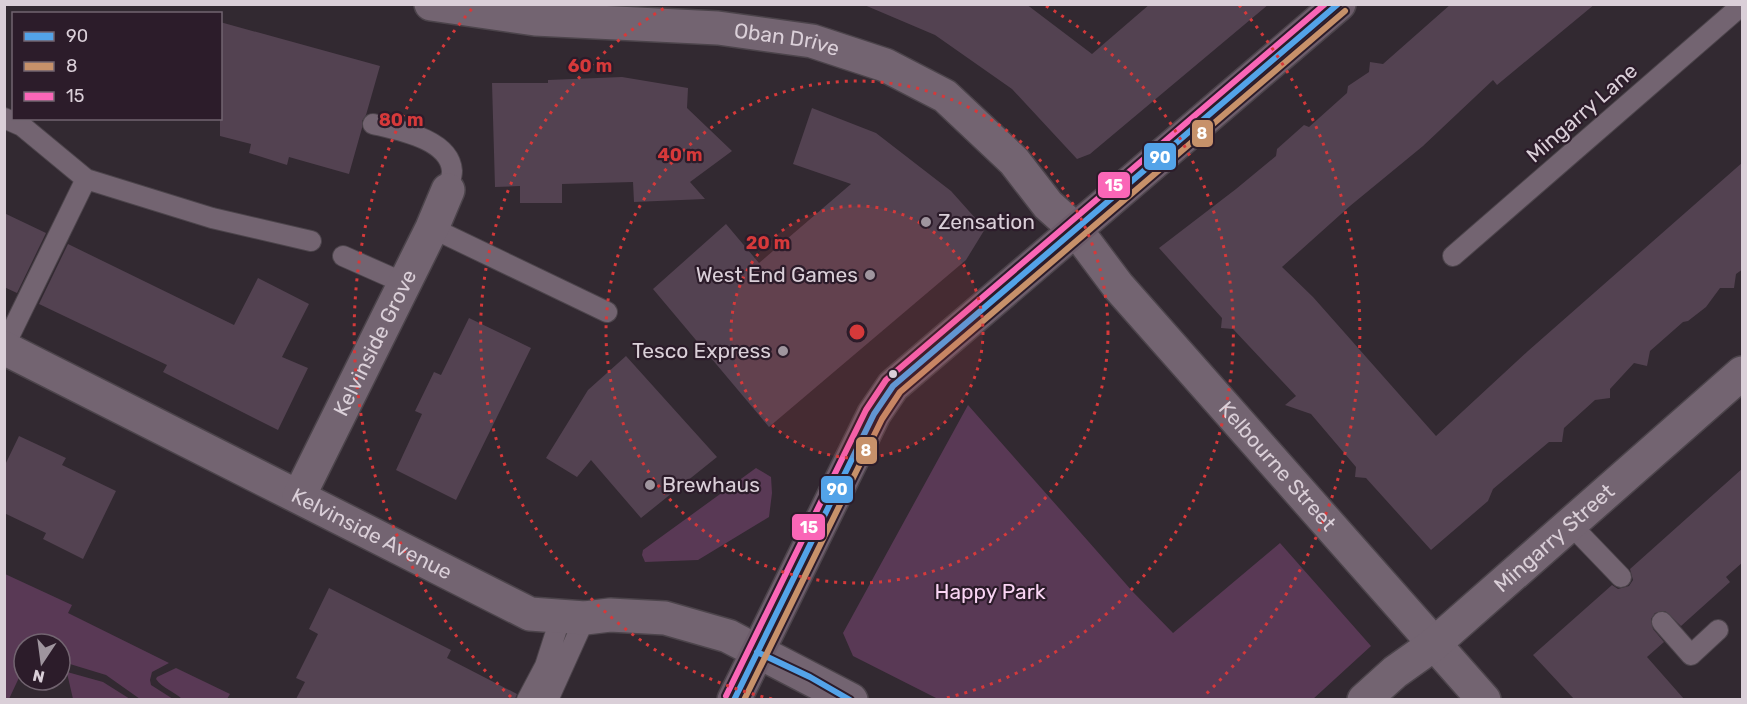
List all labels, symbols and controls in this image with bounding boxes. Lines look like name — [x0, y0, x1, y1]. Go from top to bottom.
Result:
legend — [12, 12, 222, 120]
street label: Oban Drive — [733, 17, 843, 61]
text: 90 — [66, 25, 88, 47]
text: 8 — [66, 55, 77, 77]
text: 60 m — [568, 55, 612, 77]
street label: Mingarry Lane — [1521, 58, 1642, 168]
text: 15 — [66, 85, 84, 107]
text: 80 m — [379, 109, 423, 131]
line badge: 8 — [1191, 119, 1214, 148]
text: 8 — [1197, 124, 1208, 143]
line badge: 90 — [1143, 142, 1177, 171]
text: 40 m — [658, 144, 702, 166]
text: 90 — [1149, 148, 1171, 167]
line badge: 15 — [1097, 171, 1131, 199]
text: 15 — [1105, 176, 1123, 195]
place label: Zensation — [938, 209, 1035, 234]
marker: Zensation — [919, 215, 933, 229]
text: 20 m — [746, 232, 790, 254]
place label: West End Games — [696, 262, 858, 287]
street label: Kelvinside Grove — [328, 265, 421, 420]
marker: West End Games — [863, 268, 877, 282]
centre of rings — [847, 322, 867, 342]
place label: Tesco Express — [632, 338, 771, 363]
marker: Tesco Express — [776, 344, 790, 358]
unlabelled marker — [887, 368, 899, 380]
street label: Kelbourne Street — [1214, 396, 1341, 536]
line badge: 8 — [855, 436, 878, 465]
text: 8 — [861, 441, 872, 460]
place label: Brewhaus — [662, 472, 760, 497]
line badge: 90 — [820, 475, 854, 504]
marker: Brewhaus — [643, 478, 657, 492]
street label: Mingarry Street — [1489, 478, 1619, 597]
text: 90 — [826, 480, 848, 499]
street label: Kelvinside Avenue — [287, 482, 456, 584]
line badge: 15 — [791, 513, 826, 541]
text: 15 — [800, 518, 818, 537]
park label: Happy Park — [934, 579, 1046, 604]
north arrow — [12, 632, 72, 692]
text: N — [31, 666, 46, 687]

